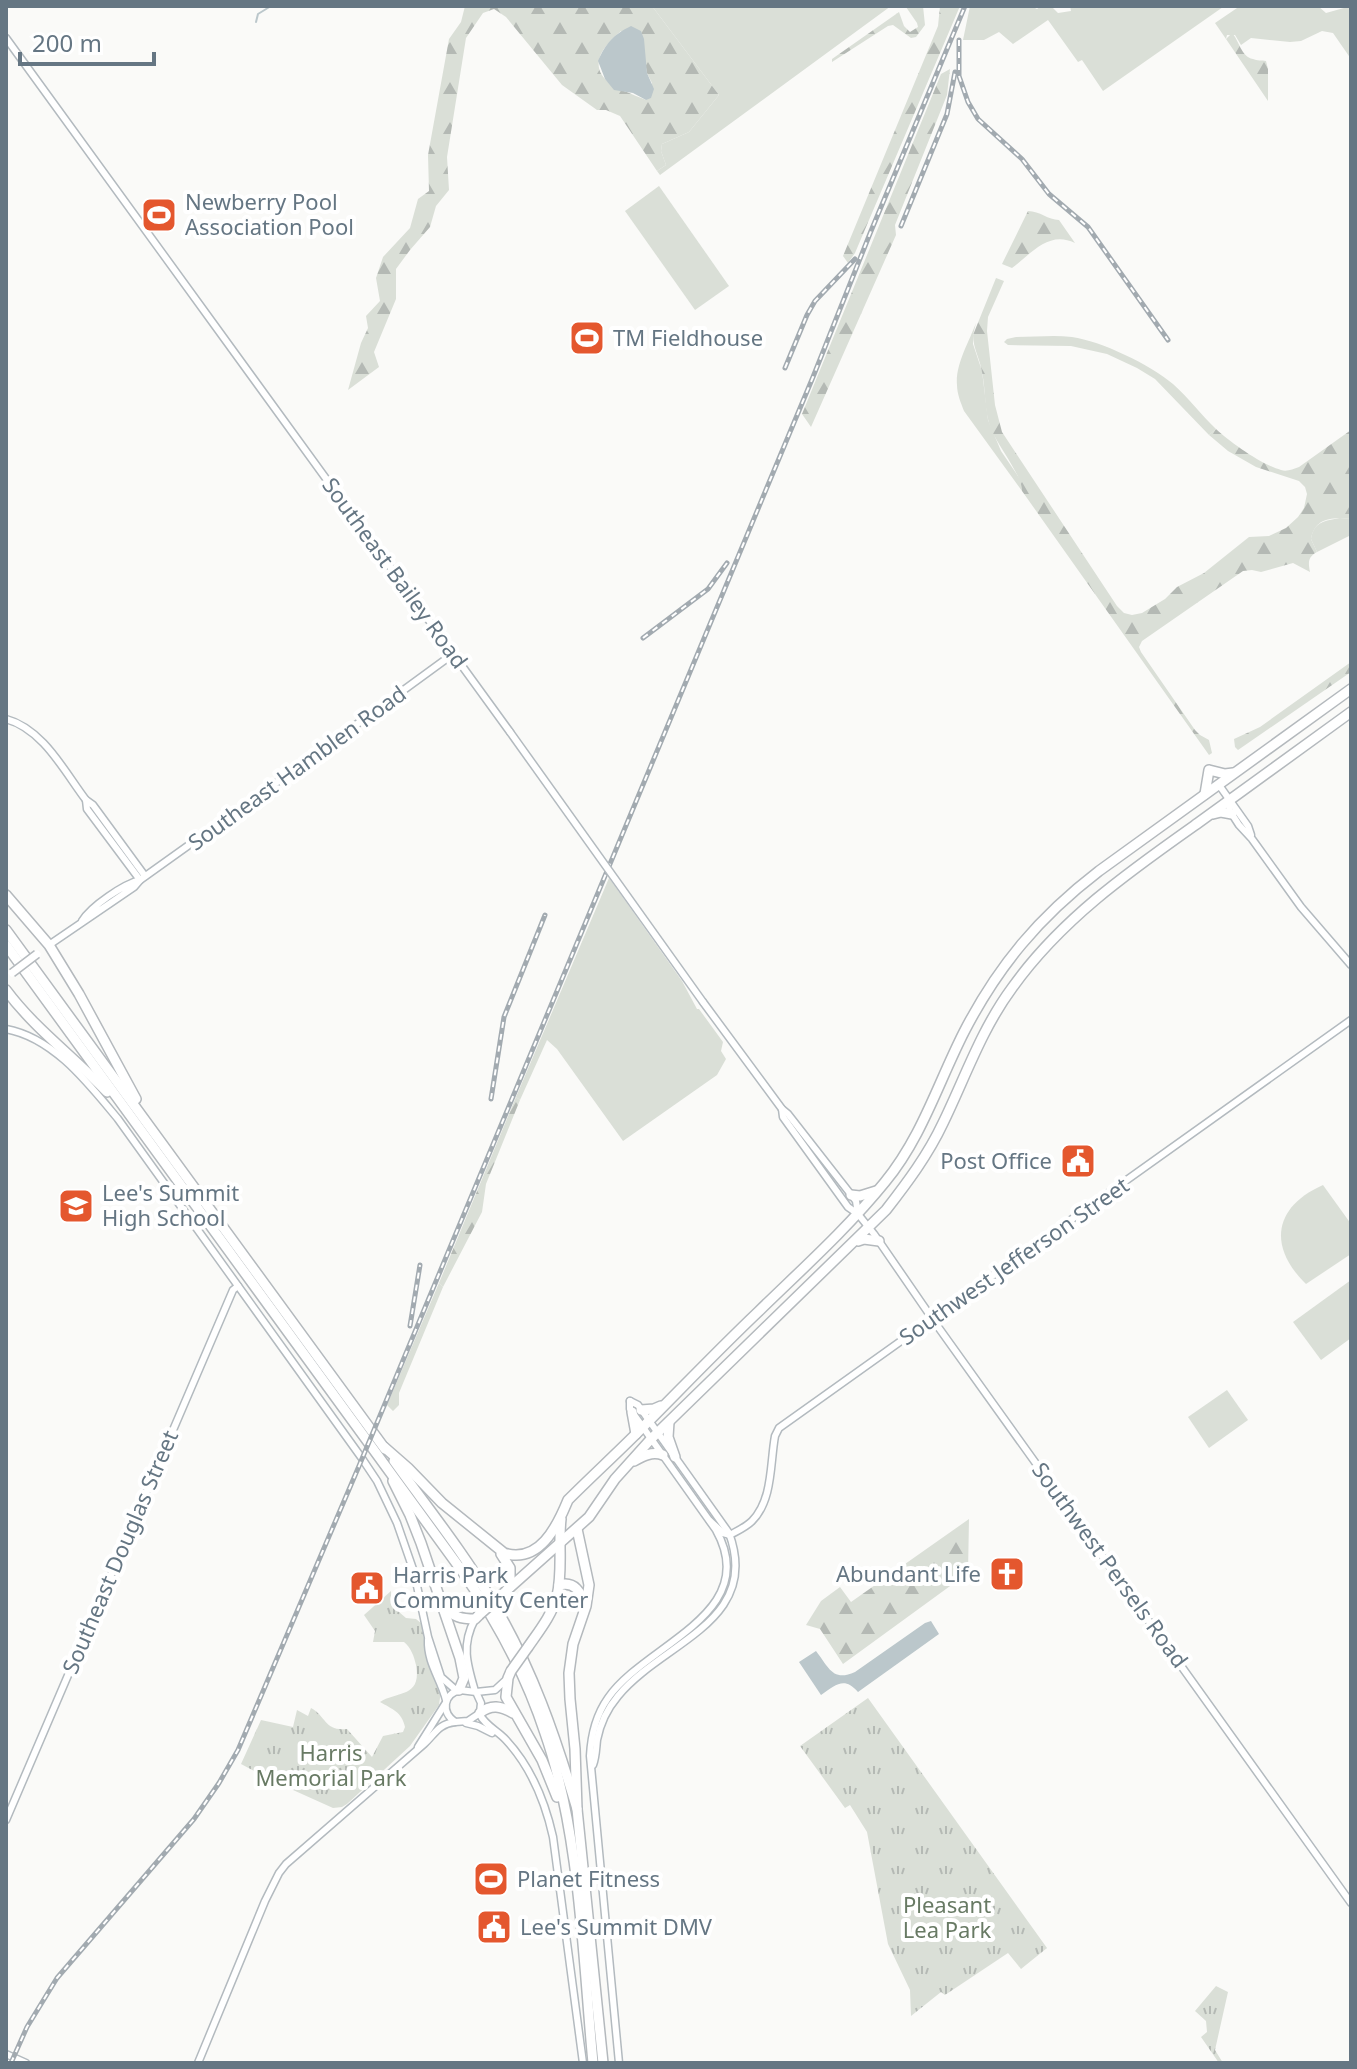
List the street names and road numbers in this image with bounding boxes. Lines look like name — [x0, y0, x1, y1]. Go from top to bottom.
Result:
street label: Southeast Bailey Road — [316, 471, 475, 674]
street label: Southeast Hamblen Road — [181, 678, 411, 856]
street label: Southwest Jefferson Street — [893, 1169, 1134, 1351]
street label: Southeast Douglas Street — [54, 1425, 184, 1678]
street label: Southwest Persels Road — [1026, 1456, 1196, 1673]

